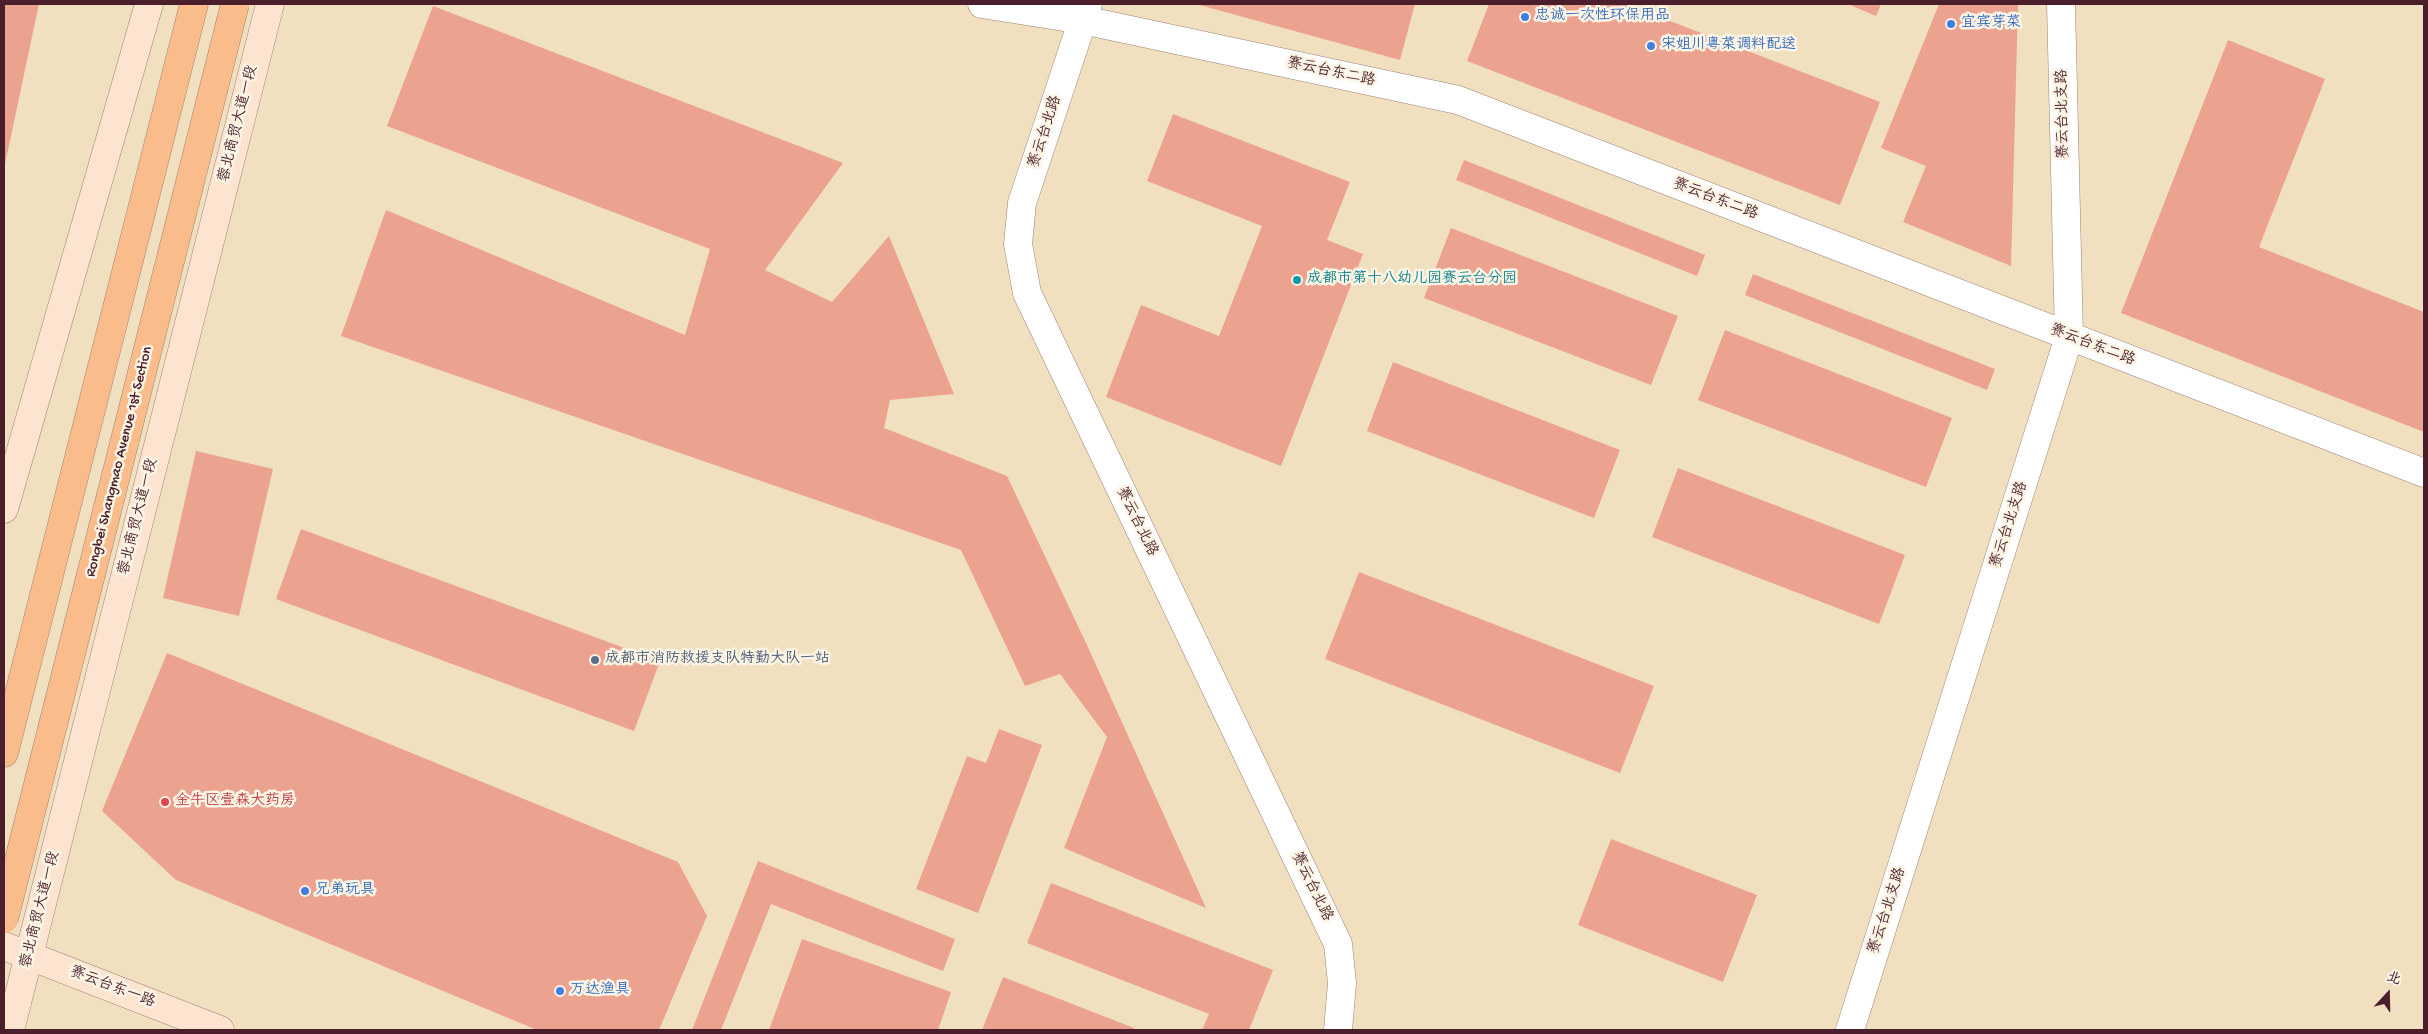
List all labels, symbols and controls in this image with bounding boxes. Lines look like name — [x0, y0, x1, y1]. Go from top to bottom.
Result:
place label: 忠诚一次性环保用品 — [1535, 8, 1670, 26]
marker: 忠诚一次性环保用品 — [1519, 11, 1531, 23]
place label: 宜宾芽菜 — [1961, 15, 2021, 33]
marker: 宜宾芽菜 — [1945, 18, 1957, 30]
place label: 宋姐川粤菜调料配送 — [1661, 37, 1796, 55]
marker: 宋姐川粤菜调料配送 — [1645, 40, 1657, 52]
street label: 赛云台东二路 — [1285, 55, 1377, 91]
street label: 蓉北商贸大道一段 — [216, 64, 262, 184]
street label: 赛云台北支路 — [2054, 69, 2074, 159]
street label: 赛云台北路 — [1026, 94, 1066, 170]
street label: 赛云台东二路 — [1670, 175, 1760, 225]
place label: 成都市第十八幼儿园赛云台分园 — [1307, 271, 1517, 289]
marker: 成都市第十八幼儿园赛云台分园 — [1291, 274, 1303, 286]
street label: 赛云台东二路 — [2047, 321, 2137, 371]
street label: Rongbei Shangmao Avenue 1st Section — [83, 345, 157, 579]
street label: 蓉北商贸大道一段 — [116, 457, 162, 577]
street label: 赛云台北支路 — [1988, 479, 2032, 571]
street label: 赛云台北路 — [1111, 484, 1161, 560]
place label: 成都市消防救援支队特勤大队一站 — [605, 651, 830, 669]
marker: 成都市消防救援支队特勤大队一站 — [589, 654, 601, 666]
place label: 金牛区壹森大药房 — [175, 793, 295, 811]
marker: 金牛区壹森大药房 — [159, 796, 171, 808]
street label: 赛云台北路 — [1286, 849, 1336, 925]
street label: 蓉北商贸大道一段 — [18, 850, 64, 970]
street label: 赛云台北支路 — [1866, 865, 1910, 957]
place label: 兄弟玩具 — [315, 882, 375, 900]
marker: 兄弟玩具 — [299, 885, 311, 897]
street label: 赛云台东一路 — [67, 963, 157, 1013]
north arrow — [2363, 969, 2413, 1019]
text: 北 — [2384, 969, 2403, 990]
place label: 万达渔具 — [570, 982, 630, 1000]
marker: 万达渔具 — [554, 985, 566, 997]

